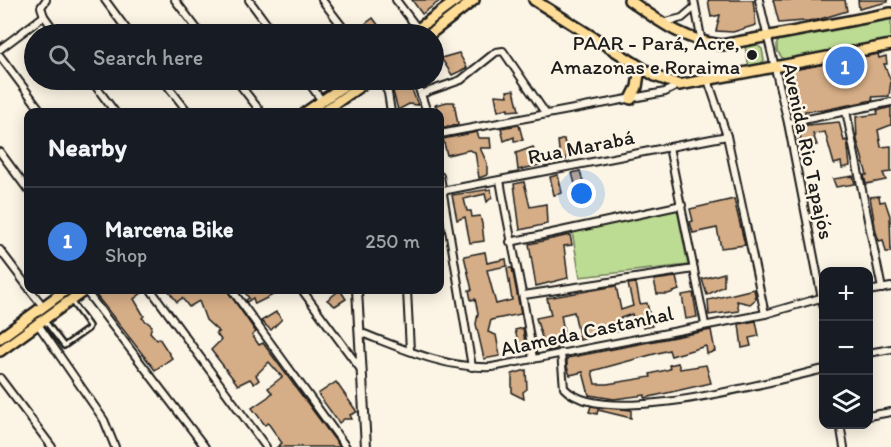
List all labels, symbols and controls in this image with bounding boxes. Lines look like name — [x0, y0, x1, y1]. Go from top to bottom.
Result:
search box — [24, 24, 444, 90]
place label: PAAR - Pará, Acre, Amazonas e Roraima — [551, 30, 740, 79]
icon: search — [45, 41, 78, 74]
text: Search here — [93, 44, 203, 71]
pin: 1 — [826, 44, 864, 88]
marker: PAAR - Pará, Acre, Amazonas e Roraima — [745, 48, 759, 62]
street label: Avenida Rio Tapajós — [778, 60, 839, 242]
street label: Rua Marabá — [525, 124, 637, 169]
text: Nearby — [48, 131, 127, 163]
your location — [567, 179, 596, 208]
text: Marcena Bike — [105, 216, 233, 243]
text: 1 — [63, 229, 72, 253]
text: 250 m — [365, 229, 420, 253]
text: Shop — [105, 243, 147, 267]
map controls — [819, 267, 873, 429]
button: + — [819, 267, 873, 321]
street label: Alameda Castanhal — [498, 300, 676, 361]
button: − — [819, 321, 873, 375]
button: layers — [819, 375, 873, 429]

